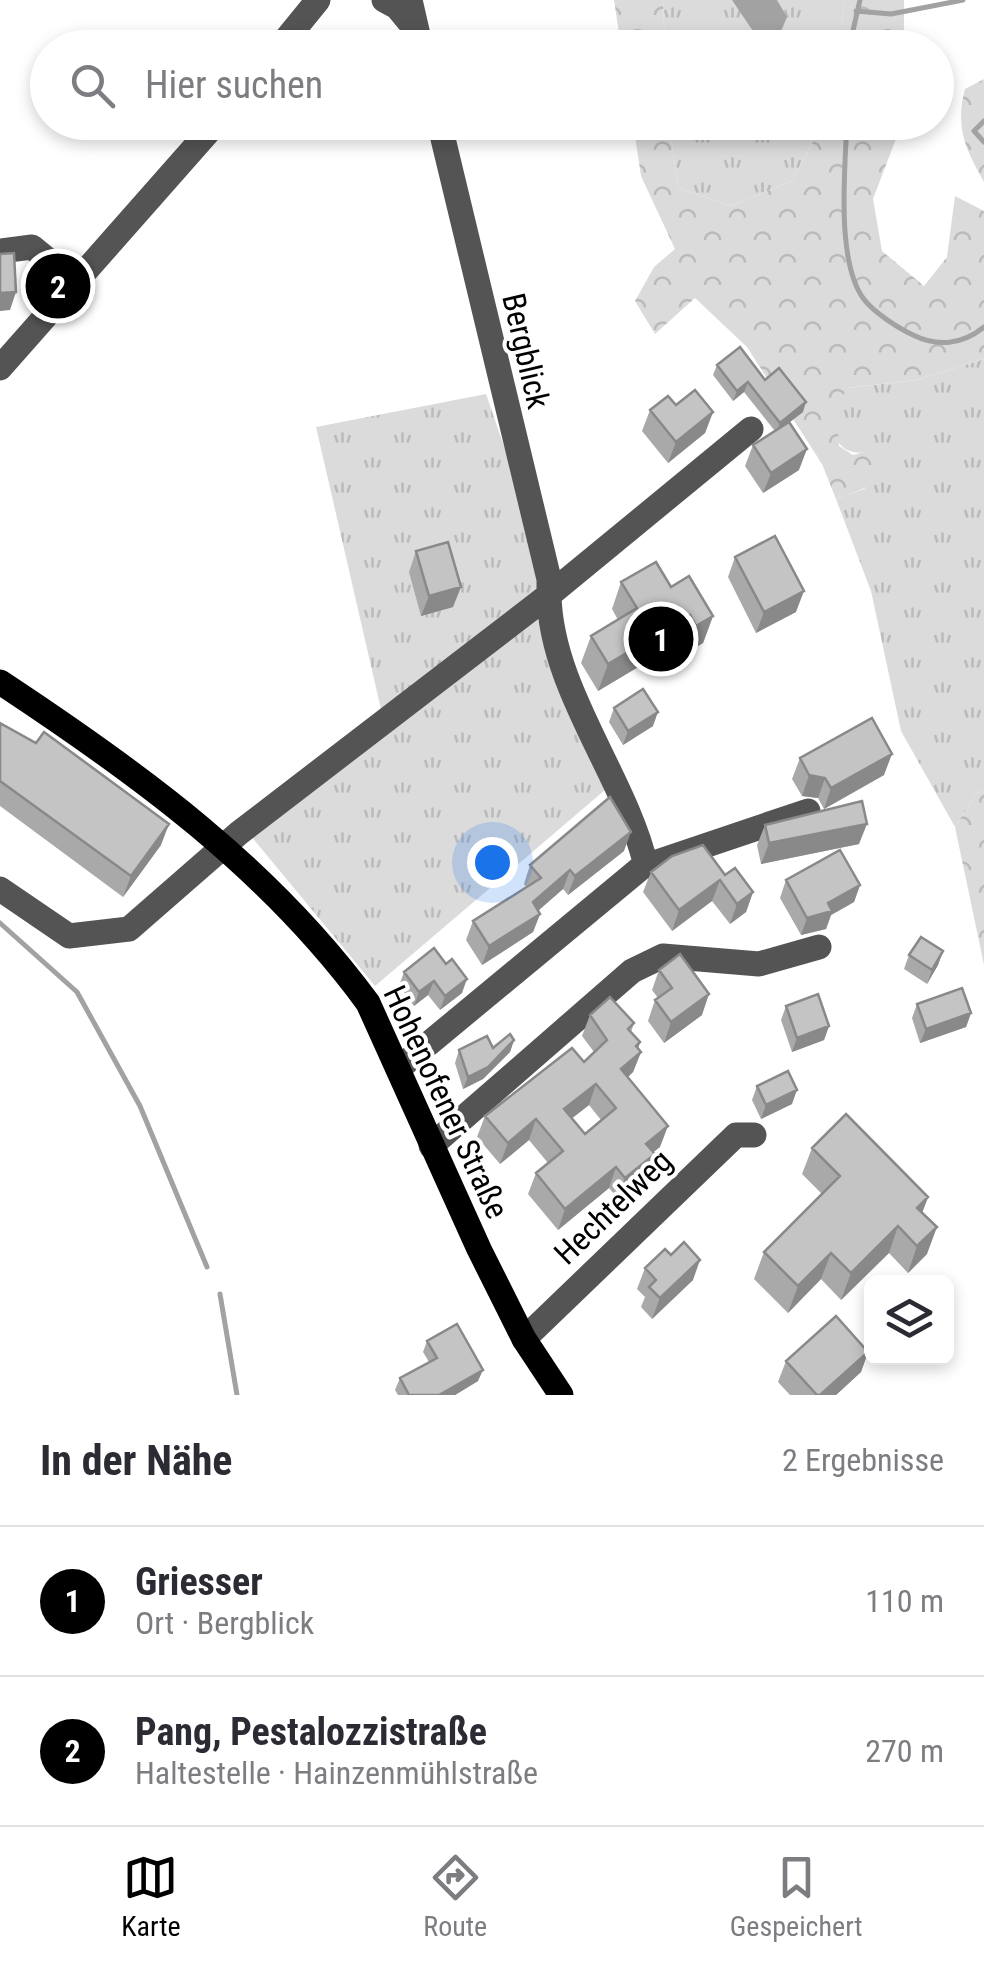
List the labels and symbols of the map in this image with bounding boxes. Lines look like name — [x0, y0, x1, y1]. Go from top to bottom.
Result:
pin: 2 — [26, 248, 90, 324]
street label: Bergblick — [494, 290, 558, 413]
pin: 1 — [628, 602, 694, 676]
your location — [467, 837, 518, 888]
street label: Hohenofener Straße — [375, 980, 517, 1224]
street label: Hechtelweg — [546, 1142, 680, 1272]

